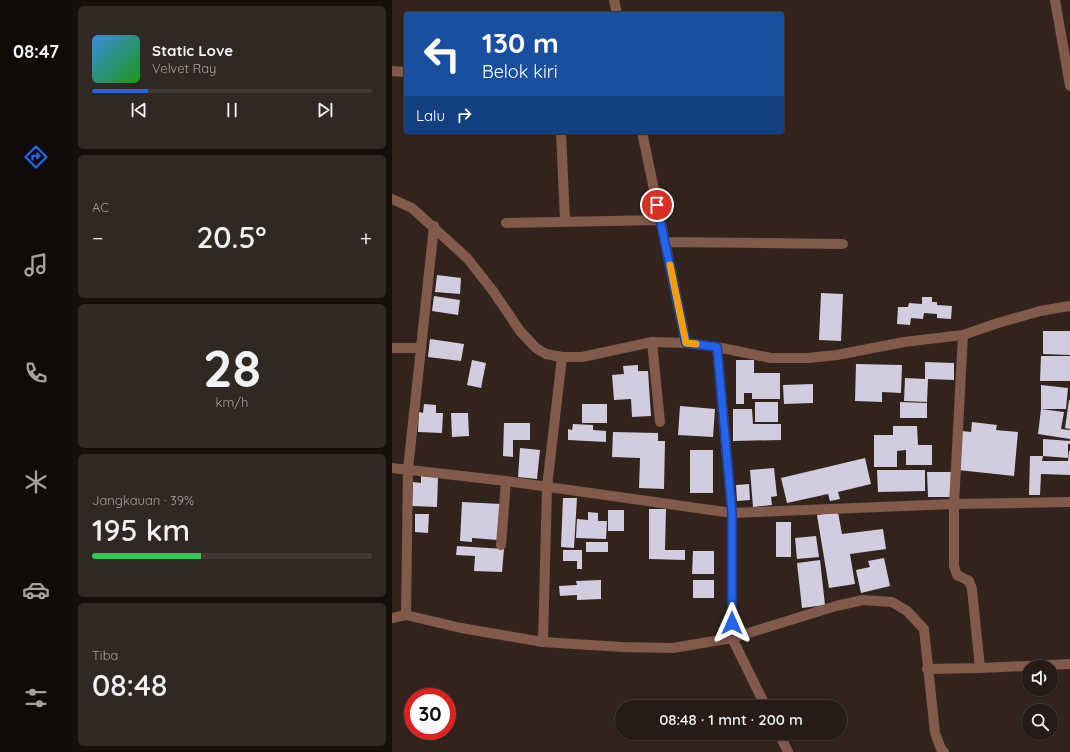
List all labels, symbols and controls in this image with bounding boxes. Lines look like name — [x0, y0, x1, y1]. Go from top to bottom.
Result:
text: 130 m — [482, 25, 559, 60]
icon: left — [416, 28, 468, 80]
text: 08:47 — [13, 40, 59, 63]
text: Static Love — [152, 41, 233, 60]
text: Velvet Ray — [152, 60, 217, 76]
text: Belok kiri — [482, 60, 558, 83]
icon: previous — [128, 99, 150, 121]
icon: pause — [221, 99, 243, 121]
icon: next — [314, 99, 336, 121]
icon: right — [453, 104, 475, 126]
text: Lalu — [416, 106, 445, 125]
icon: directions — [22, 143, 50, 171]
pin — [640, 188, 674, 222]
icon: arrive — [646, 194, 668, 216]
text: AC — [92, 199, 109, 215]
text: 20.5° — [196, 218, 267, 256]
text: − — [92, 224, 103, 252]
text: + — [360, 224, 372, 252]
icon: music — [22, 251, 50, 279]
text: 28 — [203, 335, 261, 400]
icon: phone — [22, 359, 50, 387]
text: km/h — [216, 394, 248, 410]
icon: climate — [22, 468, 50, 496]
text: Jangkauan · 39% — [92, 492, 194, 508]
text: 195 km — [92, 511, 190, 549]
icon: car — [22, 576, 50, 604]
position arrow — [711, 602, 753, 644]
text: Tiba — [92, 647, 118, 663]
map controls — [1022, 660, 1058, 740]
button: sound — [1022, 660, 1058, 696]
text: 08:48 — [92, 666, 167, 704]
icon: filters — [22, 684, 50, 712]
speed limit sign: 30 — [404, 688, 456, 740]
button: search — [1022, 704, 1058, 740]
text: 08:48 · 1 mnt · 200 m — [659, 710, 803, 729]

